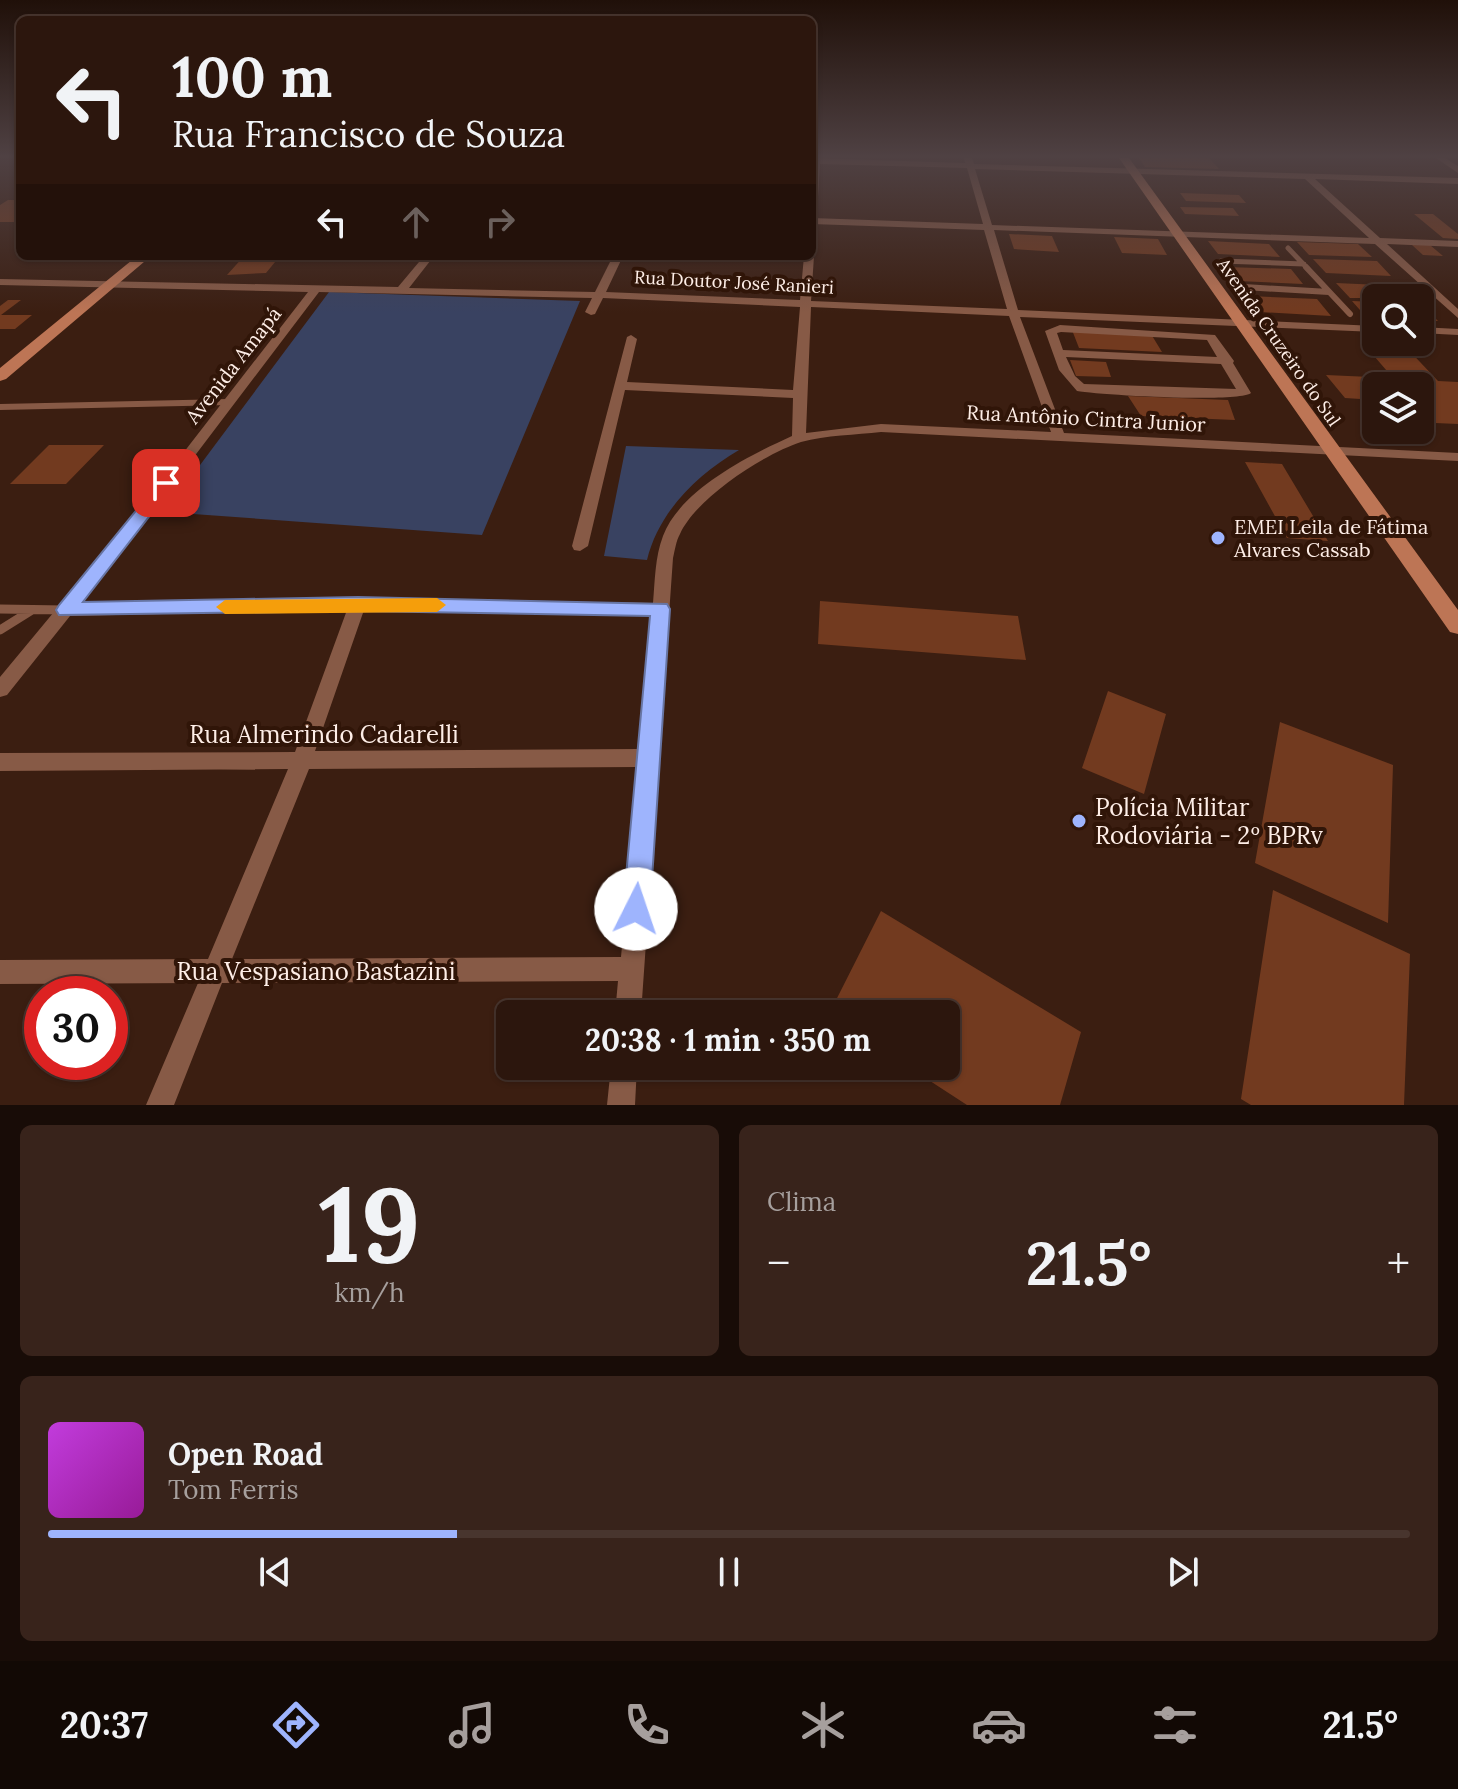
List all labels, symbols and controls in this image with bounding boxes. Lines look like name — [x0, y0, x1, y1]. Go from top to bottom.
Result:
text: 100 m — [172, 41, 332, 112]
icon: left — [40, 48, 144, 152]
text: Rua Francisco de Souza — [172, 111, 565, 157]
icon: left — [310, 200, 354, 244]
icon: ahead — [394, 200, 438, 244]
icon: right — [478, 200, 522, 244]
street label: Avenida Cruzeiro do Sul — [1212, 253, 1346, 431]
street label: Rua Doutor José Ranieri — [634, 265, 834, 299]
map controls — [1362, 284, 1434, 444]
button: search — [1362, 284, 1434, 356]
street label: Avenida Amapá — [179, 302, 286, 429]
button: layers — [1362, 372, 1434, 444]
street label: Rua Antônio Cintra Junior — [966, 399, 1207, 437]
pin — [132, 449, 200, 517]
icon: arrive — [144, 461, 188, 505]
place label: EMEI Leila de Fátima Alvares Cassab — [1233, 514, 1428, 562]
marker: EMEI Leila de Fátima Alvares Cassab — [1209, 529, 1227, 547]
street label: Rua Almerindo Cadarelli — [189, 719, 459, 750]
place label: Polícia Militar Rodoviária - 2º BPRv — [1095, 792, 1324, 851]
marker: Polícia Militar Rodoviária - 2º BPRv — [1070, 812, 1088, 830]
position arrow — [594, 867, 678, 951]
street label: Rua Vespasiano Bastazini — [176, 956, 456, 987]
speed limit sign: 30 — [24, 976, 128, 1080]
text: 20:38 · 1 min · 350 m — [585, 1021, 871, 1059]
text: 19 — [318, 1157, 421, 1290]
text: Clima — [767, 1185, 836, 1218]
text: 21.5° — [1026, 1225, 1151, 1301]
text: − — [767, 1235, 790, 1291]
text: + — [1387, 1235, 1410, 1291]
text: km/h — [334, 1276, 405, 1309]
text: Open Road — [168, 1435, 323, 1473]
text: Tom Ferris — [168, 1473, 298, 1506]
icon: previous — [253, 1550, 297, 1594]
icon: pause — [707, 1550, 751, 1594]
icon: next — [1161, 1550, 1205, 1594]
icon: directions — [268, 1697, 324, 1753]
icon: music — [444, 1697, 500, 1753]
icon: phone — [619, 1697, 675, 1753]
icon: climate — [795, 1697, 851, 1753]
icon: car — [971, 1697, 1027, 1753]
icon: filters — [1147, 1697, 1203, 1753]
text: 20:37 — [60, 1702, 148, 1748]
text: 21.5° — [1323, 1702, 1398, 1748]

